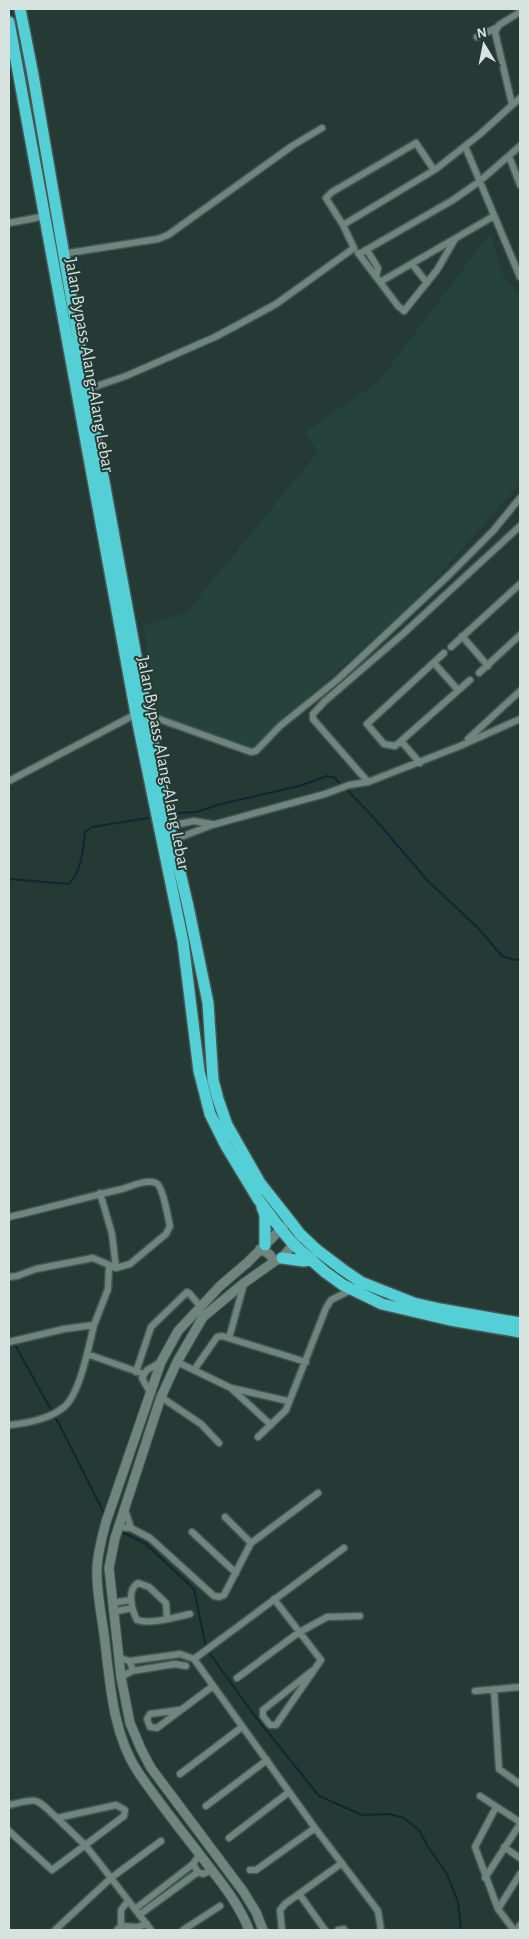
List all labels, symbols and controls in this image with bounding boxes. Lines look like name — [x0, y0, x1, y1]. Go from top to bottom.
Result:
north arrow — [459, 20, 509, 70]
text: N — [476, 25, 488, 41]
street label: Jalan Bypass Alang-Alang Lebar — [61, 256, 117, 474]
street label: Jalan Bypass Alang-Alang Lebar — [133, 655, 193, 872]

